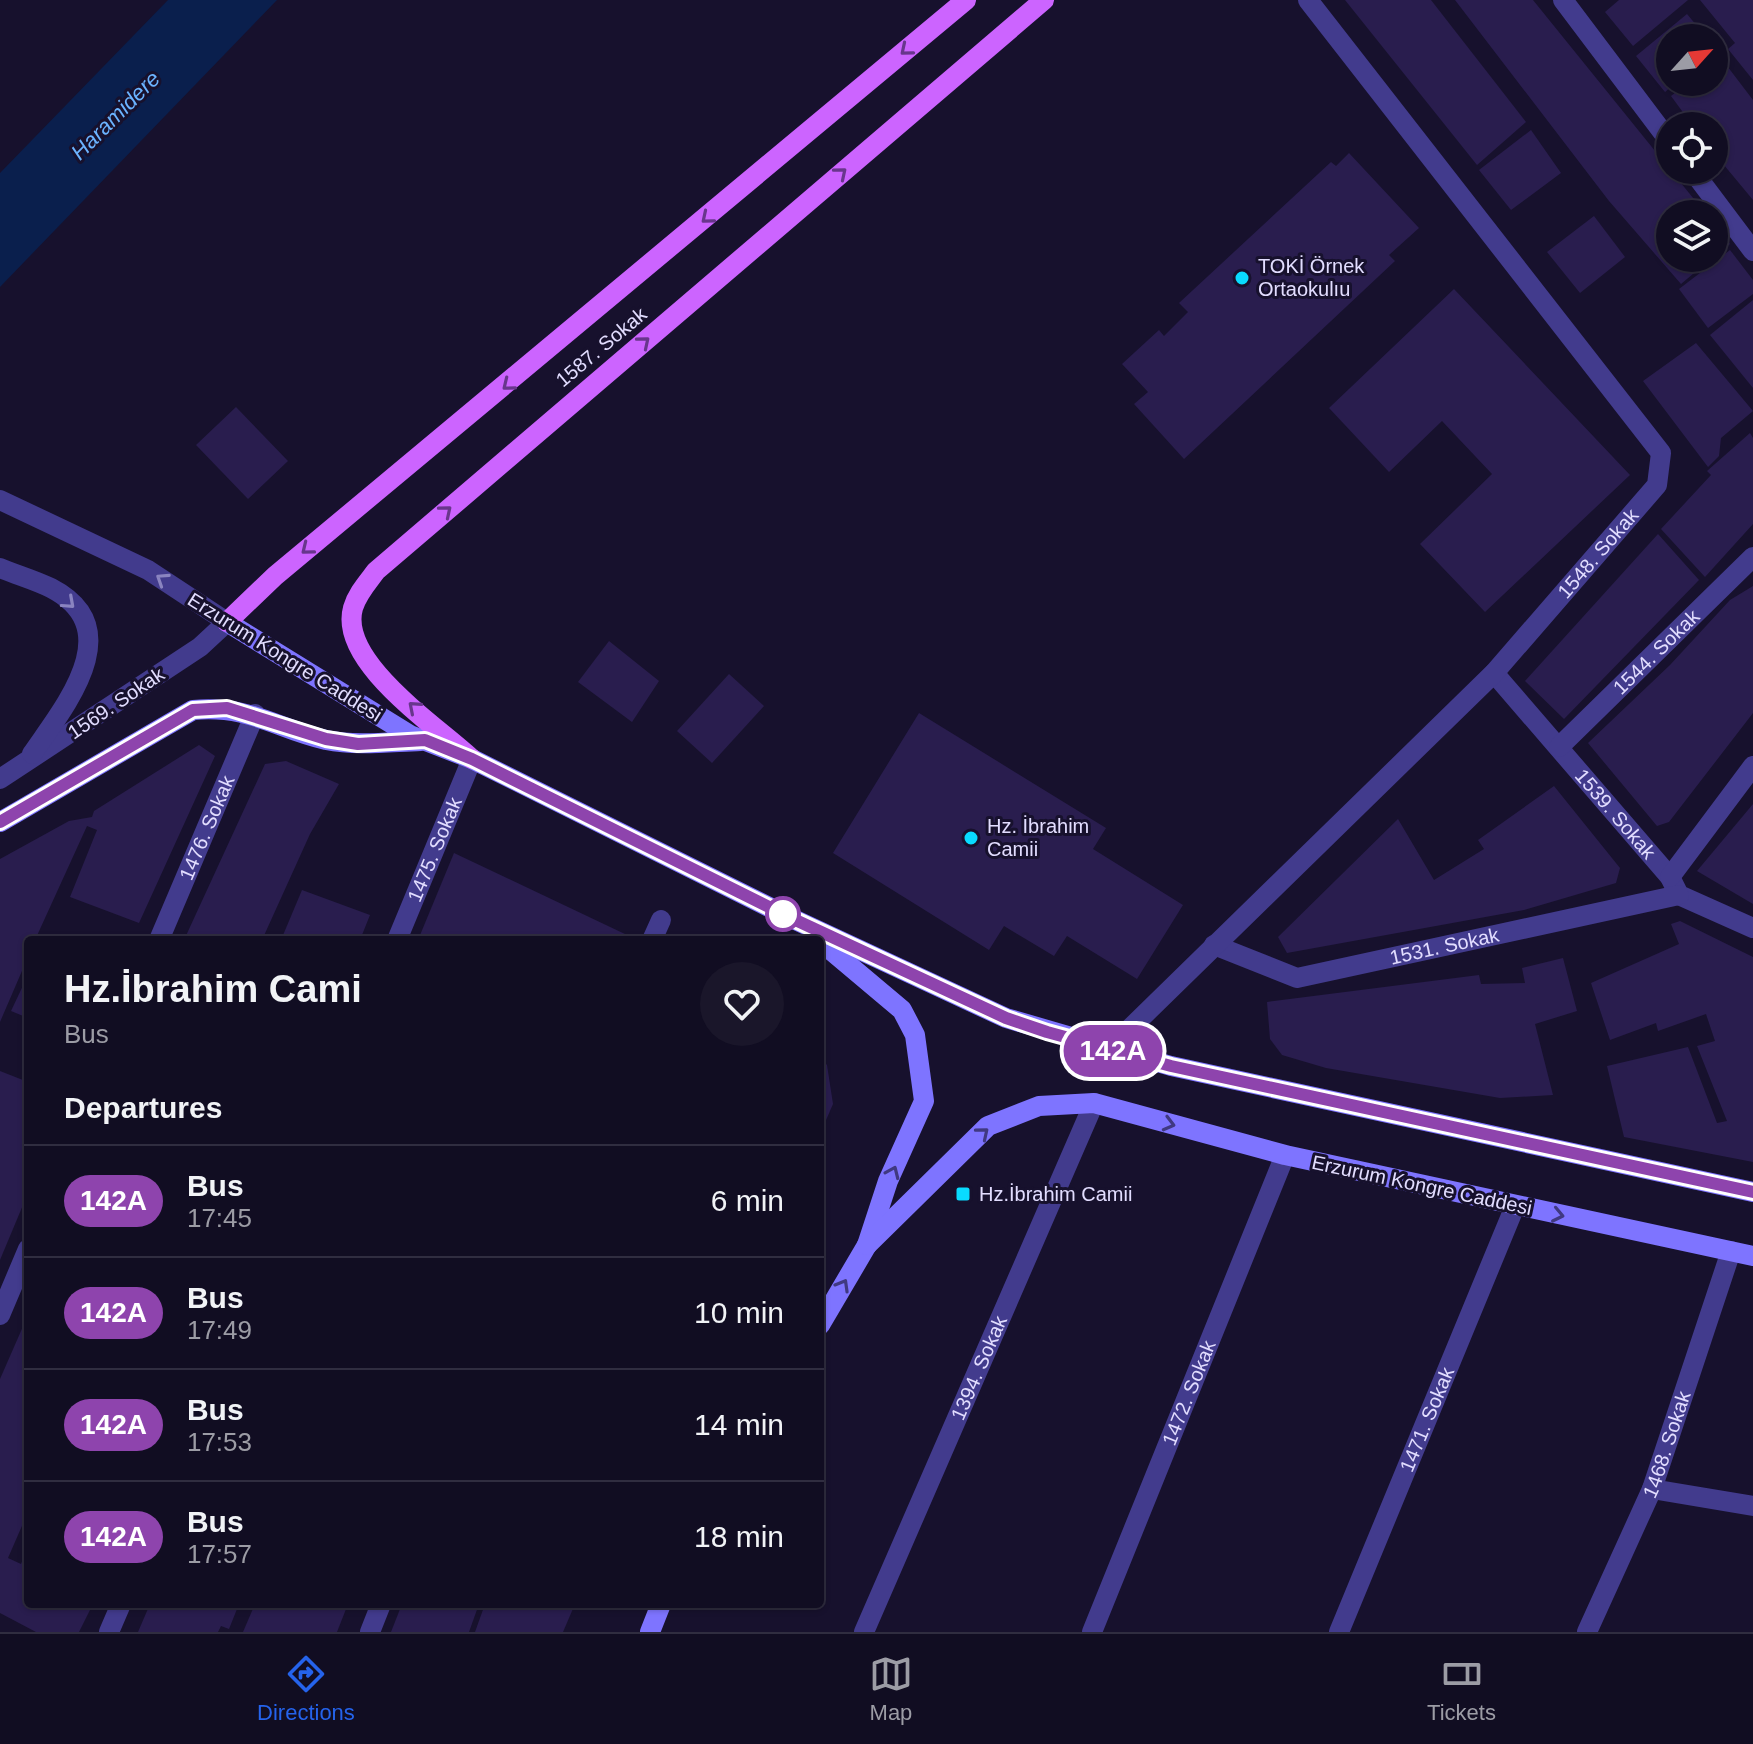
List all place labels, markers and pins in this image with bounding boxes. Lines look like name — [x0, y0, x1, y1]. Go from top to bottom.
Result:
place label: TOKİ Örnek Ortaokulıu — [1258, 255, 1365, 300]
marker: TOKİ Örnek Ortaokulıu — [1233, 269, 1251, 287]
place label: Hz. İbrahim Camii — [987, 815, 1089, 860]
marker: Hz. İbrahim Camii — [962, 829, 980, 847]
unlabelled marker — [766, 897, 800, 931]
place label: Hz.İbrahim Camii — [979, 1183, 1132, 1205]
marker: Hz.İbrahim Camii — [954, 1185, 972, 1203]

